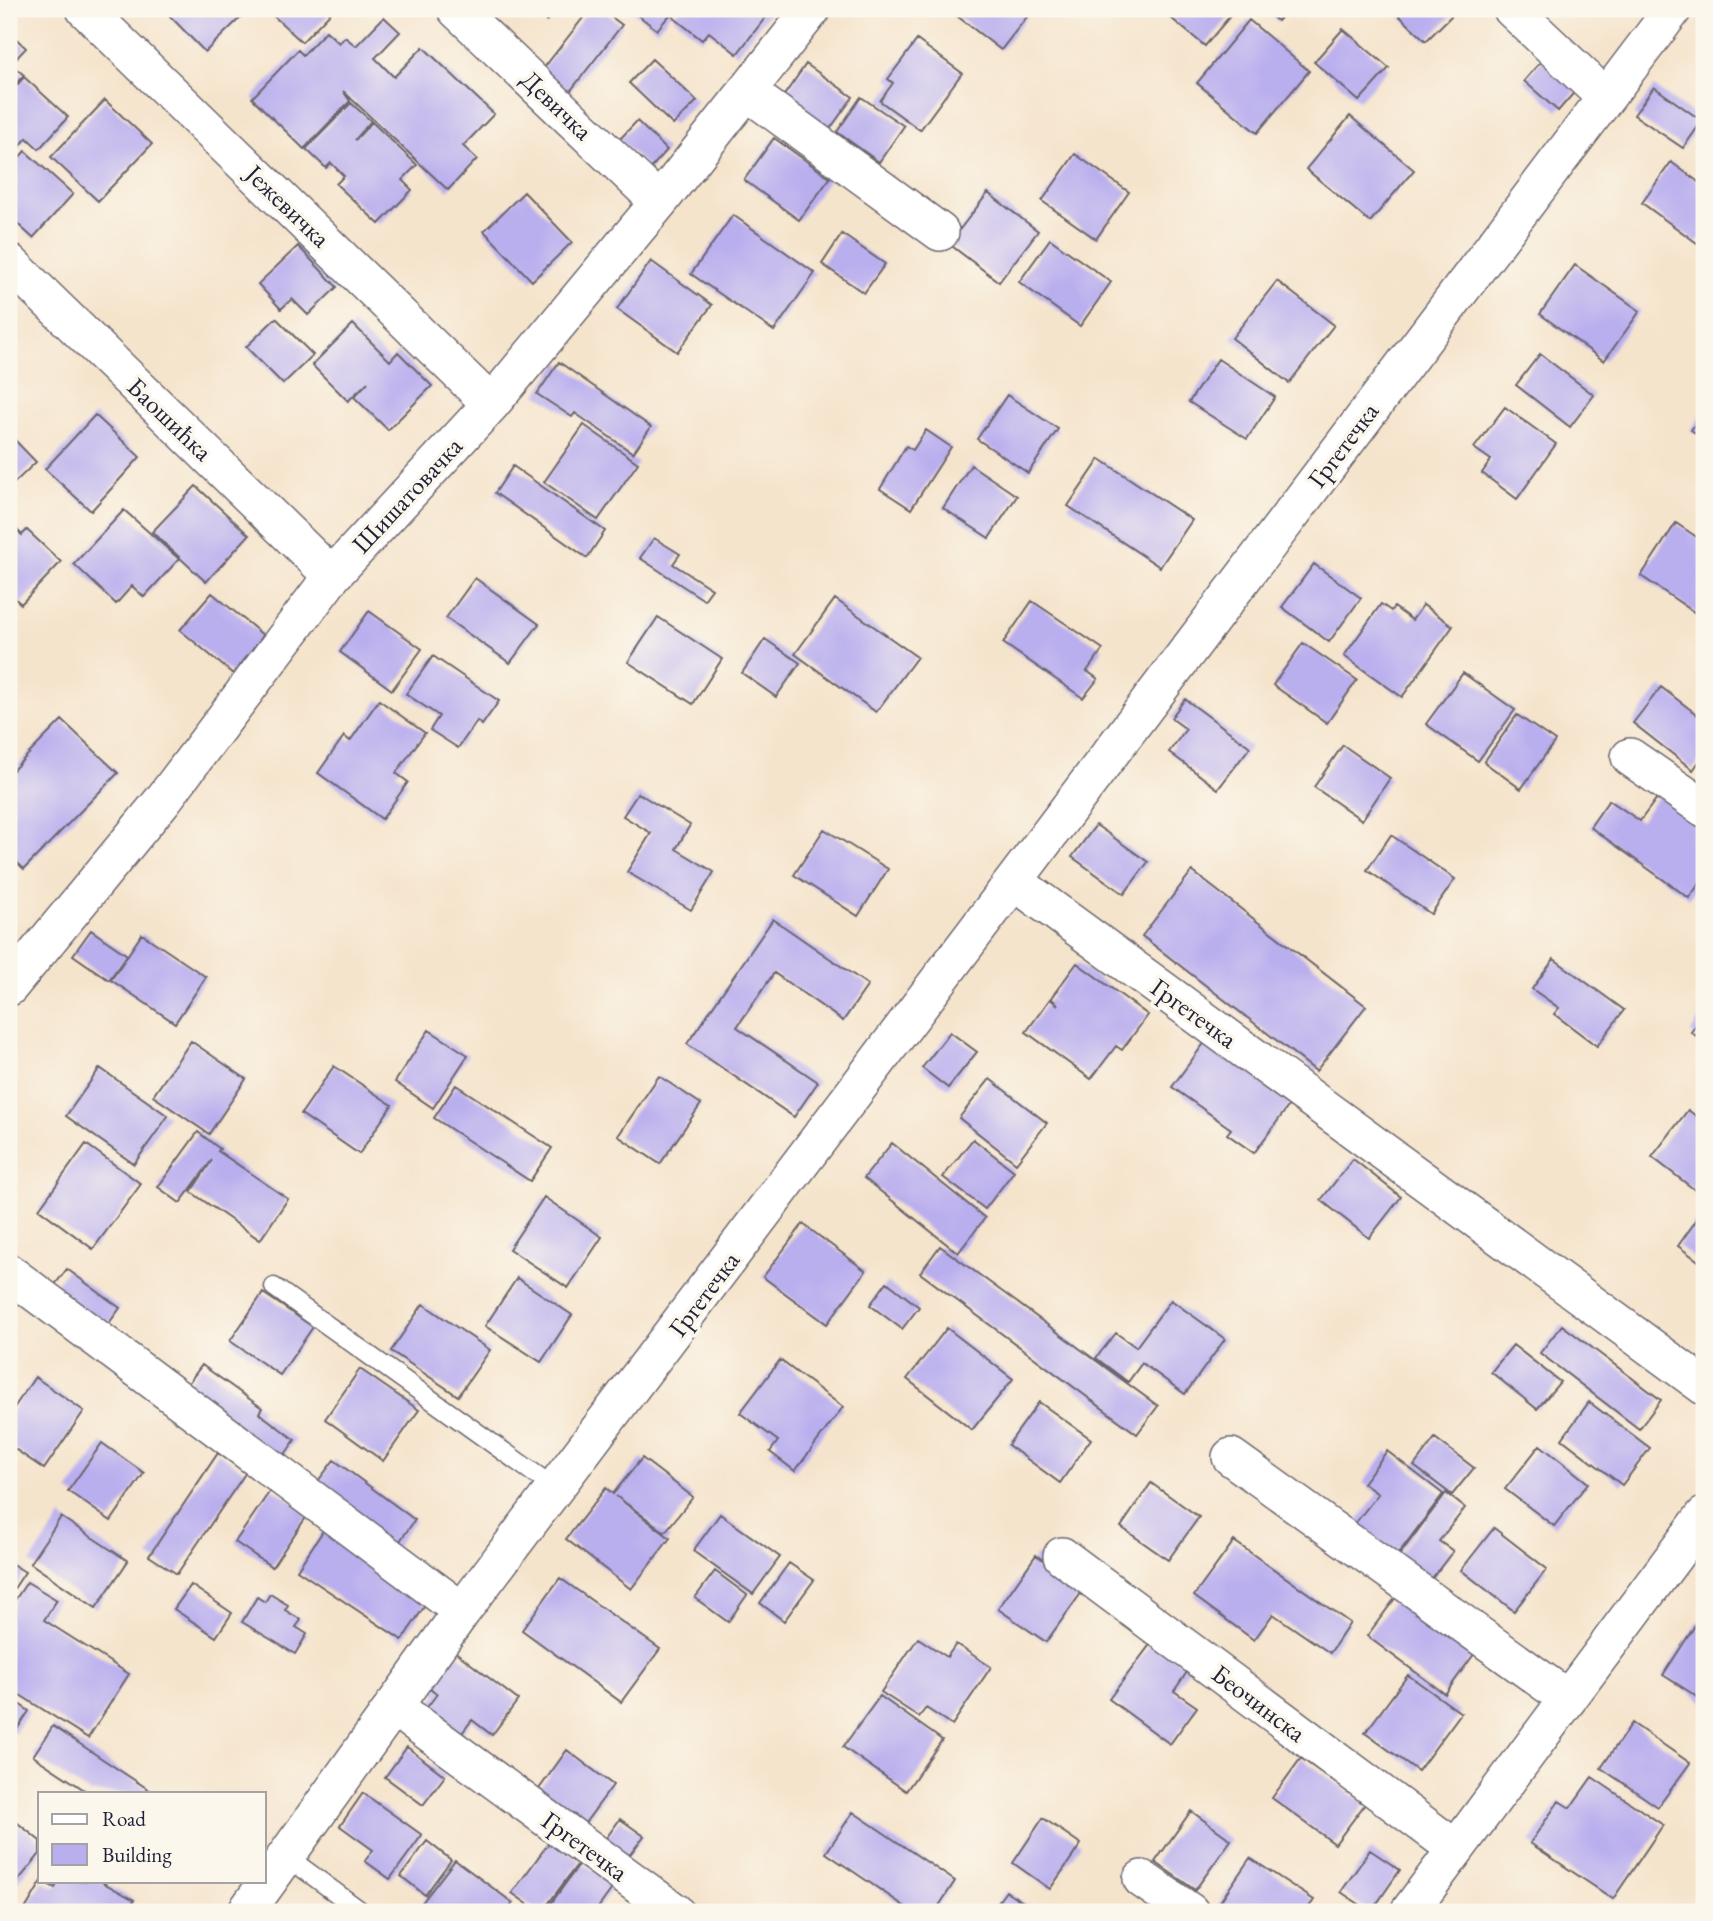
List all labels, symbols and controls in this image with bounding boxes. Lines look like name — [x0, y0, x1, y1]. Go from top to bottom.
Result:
street label: Девичка — [514, 62, 601, 148]
street label: Јежевичка — [237, 156, 338, 255]
street label: Баошићка — [120, 370, 220, 469]
street label: Гргетечка — [1300, 395, 1387, 495]
street label: Шишатовачка — [344, 429, 470, 561]
street label: Гргетечка — [1144, 970, 1244, 1056]
street label: Гргетечка — [661, 1244, 748, 1344]
street label: Беочинска — [1205, 1656, 1313, 1750]
legend — [38, 1792, 266, 1882]
street label: Гргетечка — [535, 1803, 635, 1889]
text: Road — [102, 1805, 146, 1832]
text: Building — [102, 1841, 172, 1868]

